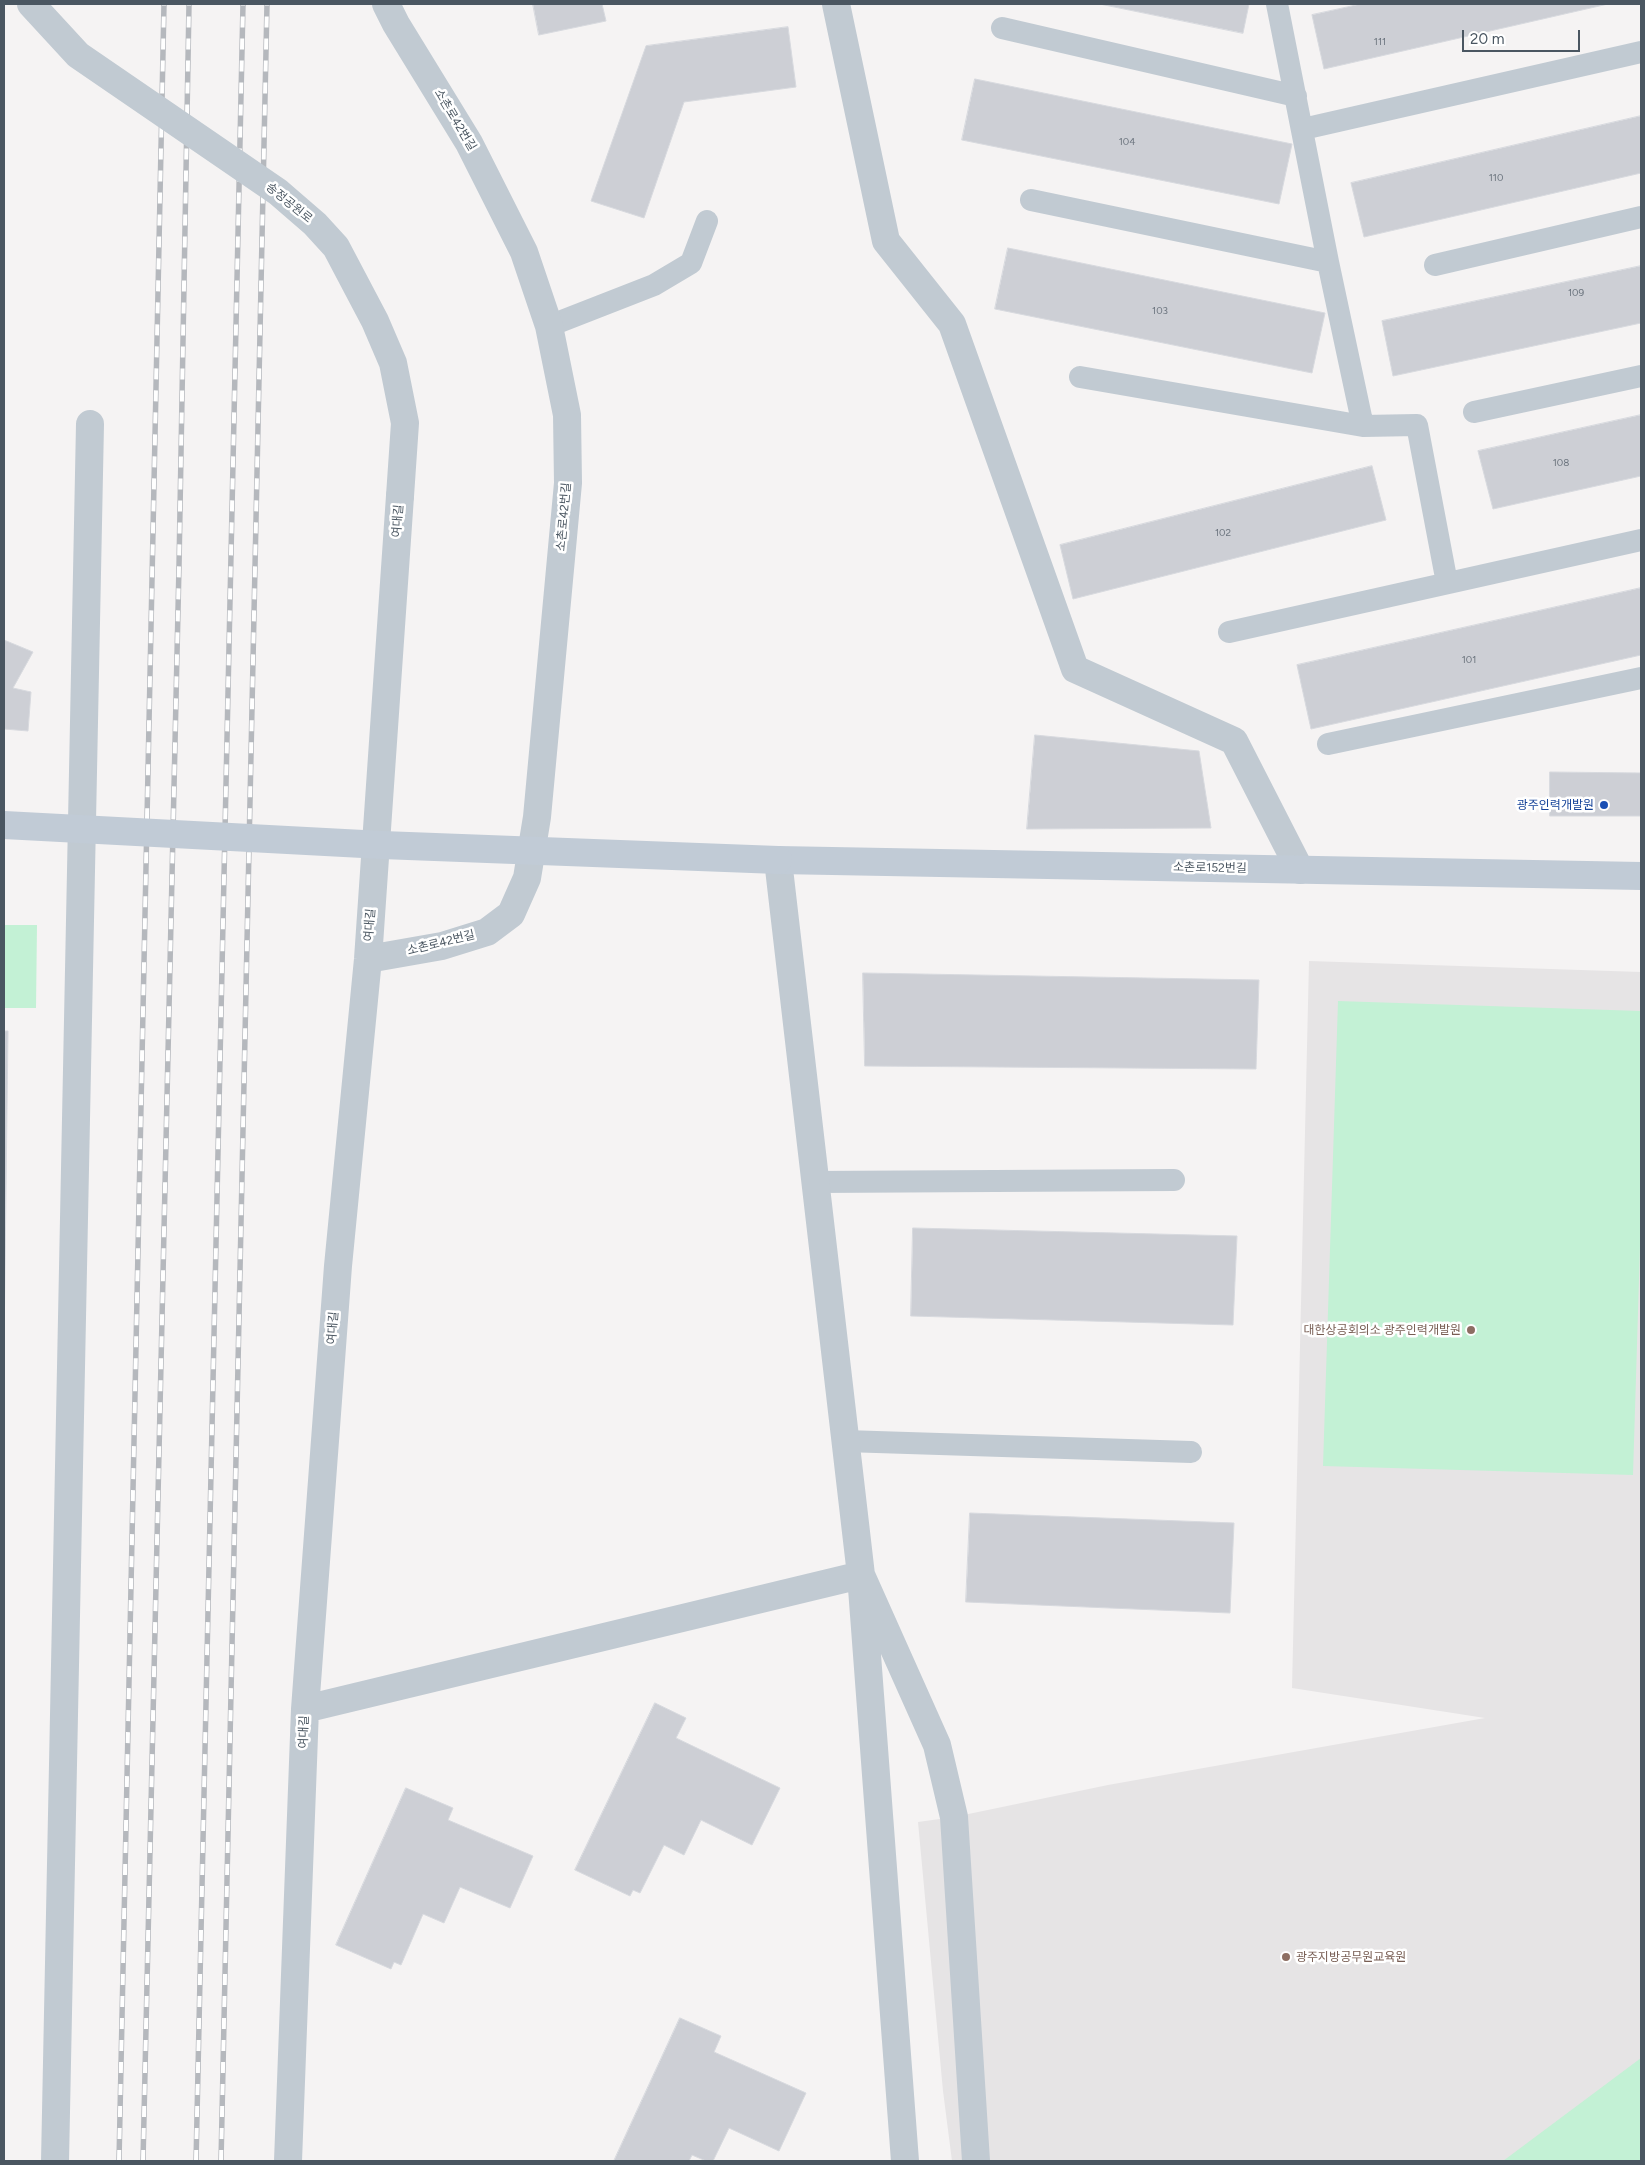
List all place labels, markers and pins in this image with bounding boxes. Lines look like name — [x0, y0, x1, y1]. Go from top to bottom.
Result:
place label: 광주인력개발원 — [1517, 798, 1594, 812]
marker: 광주인력개발원 — [1598, 799, 1610, 811]
place label: 대한상공회의소 광주인력개발원 — [1303, 1323, 1461, 1337]
marker: 대한상공회의소 광주인력개발원 — [1465, 1324, 1477, 1336]
place label: 광주지방공무원교육원 — [1296, 1950, 1406, 1964]
marker: 광주지방공무원교육원 — [1280, 1951, 1292, 1963]

